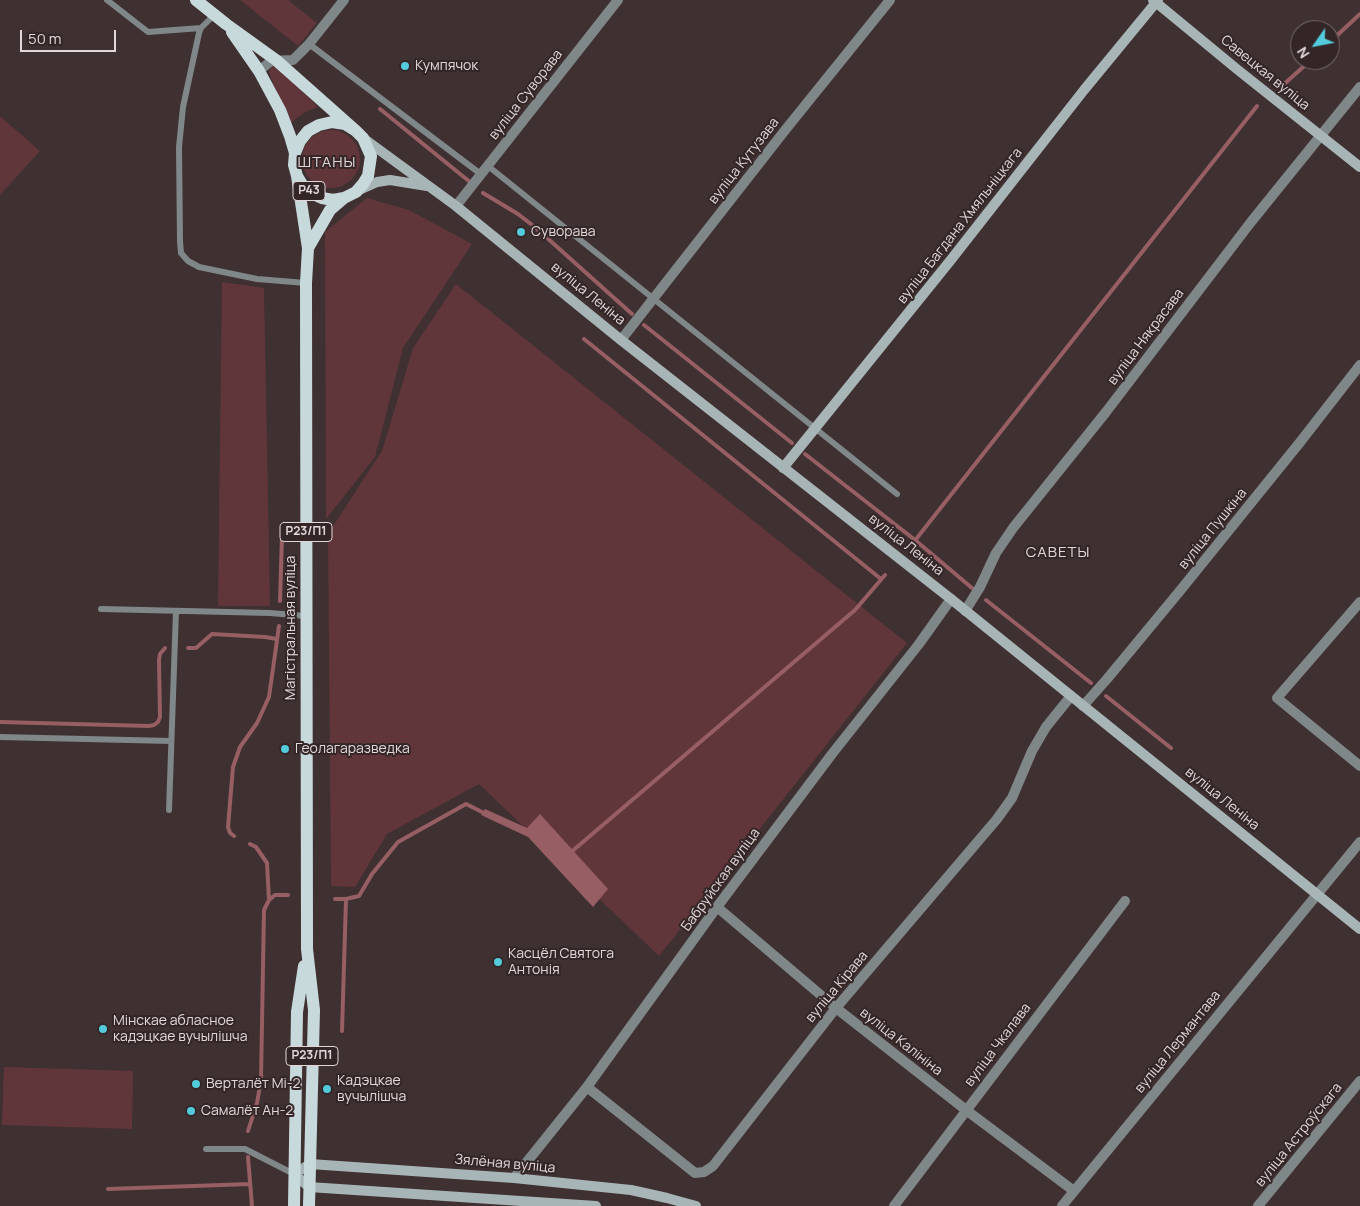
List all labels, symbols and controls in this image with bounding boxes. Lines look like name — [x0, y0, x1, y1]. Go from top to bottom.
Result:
scale bar — [22, 20, 119, 52]
north arrow — [1290, 20, 1340, 70]
text: 50 m — [28, 28, 62, 49]
street label: Савецкая вуліца — [1217, 32, 1313, 114]
text: N — [1292, 44, 1314, 62]
street label: вуліца Суворава — [486, 47, 566, 143]
place label: Кумпячок — [415, 58, 478, 74]
marker: Кумпячок — [399, 60, 411, 72]
street label: вуліца Кутузава — [705, 115, 783, 207]
street label: вуліца Багдана Хмяльніцкага — [894, 145, 1026, 307]
district label: ШТАНЫ — [297, 154, 357, 172]
road number: Р43 — [293, 182, 325, 200]
place label: Суворава — [531, 224, 596, 240]
marker: Суворава — [515, 226, 527, 238]
street label: вуліца Леніна — [547, 259, 629, 329]
street label: вуліца Някрасава — [1104, 286, 1188, 388]
street label: вуліца Пушкіна — [1175, 485, 1251, 573]
street label: вуліца Леніна — [865, 510, 947, 580]
road number: Р23/П1 — [280, 522, 332, 542]
district label: САВЕТЫ — [1025, 544, 1091, 562]
street label: Магістральная вуліца — [283, 556, 299, 700]
place label: Геолагаразведка — [295, 741, 410, 757]
marker: Геолагаразведка — [279, 743, 291, 755]
street label: вуліца Леніна — [1181, 764, 1263, 834]
street label: Бабруйская вуліца — [678, 825, 764, 935]
place label: Касцёл Святога Антонія — [508, 946, 614, 979]
street label: вуліца Кірава — [802, 948, 872, 1026]
marker: Касцёл Святога Антонія — [492, 956, 504, 968]
street label: вуліца Лермантава — [1132, 987, 1224, 1097]
street label: вуліца Чкалава — [961, 1000, 1035, 1090]
street label: вуліца Калініна — [856, 1005, 946, 1079]
place label: Мінскае абласное кадэцкае вучылішча — [113, 1013, 247, 1046]
marker: Мінскае абласное кадэцкае вучылішча — [97, 1023, 109, 1035]
road number: Р23/П1 — [286, 1046, 338, 1066]
place label: Кадэцкае вучылішча — [337, 1073, 406, 1106]
place label: Верталёт Мі-2 — [206, 1076, 301, 1092]
marker: Верталёт Мі-2 — [190, 1078, 202, 1090]
street label: вуліца Астроўскага — [1252, 1080, 1346, 1190]
marker: Кадэцкае вучылішча — [321, 1083, 333, 1095]
place label: Самалёт Ан-2 — [201, 1103, 293, 1119]
marker: Самалёт Ан-2 — [185, 1105, 197, 1117]
street label: Зялёная вуліца — [454, 1151, 556, 1177]

